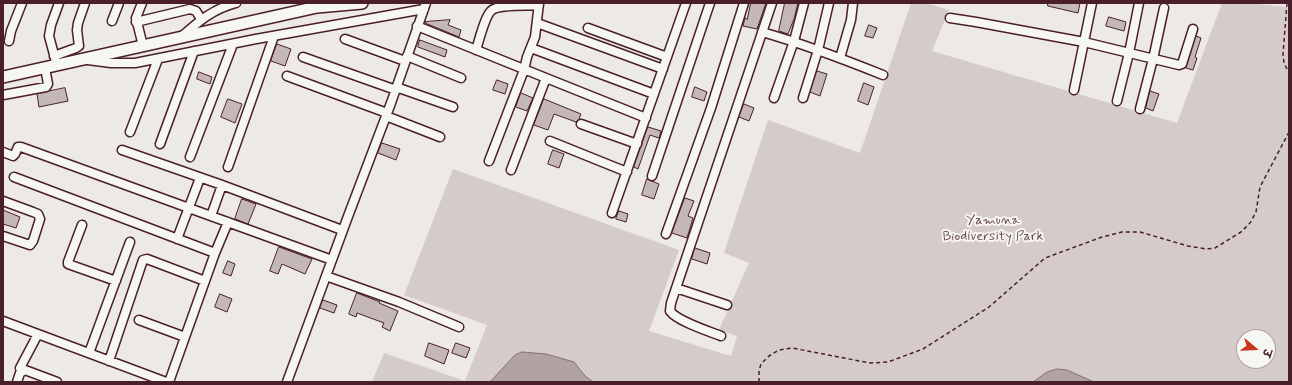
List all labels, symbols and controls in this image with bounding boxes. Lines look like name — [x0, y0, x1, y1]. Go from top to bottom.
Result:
park label: Yamuna Biodiversity Park — [943, 213, 1043, 246]
north arrow — [1236, 329, 1276, 369]
text: उ — [1259, 347, 1274, 358]

